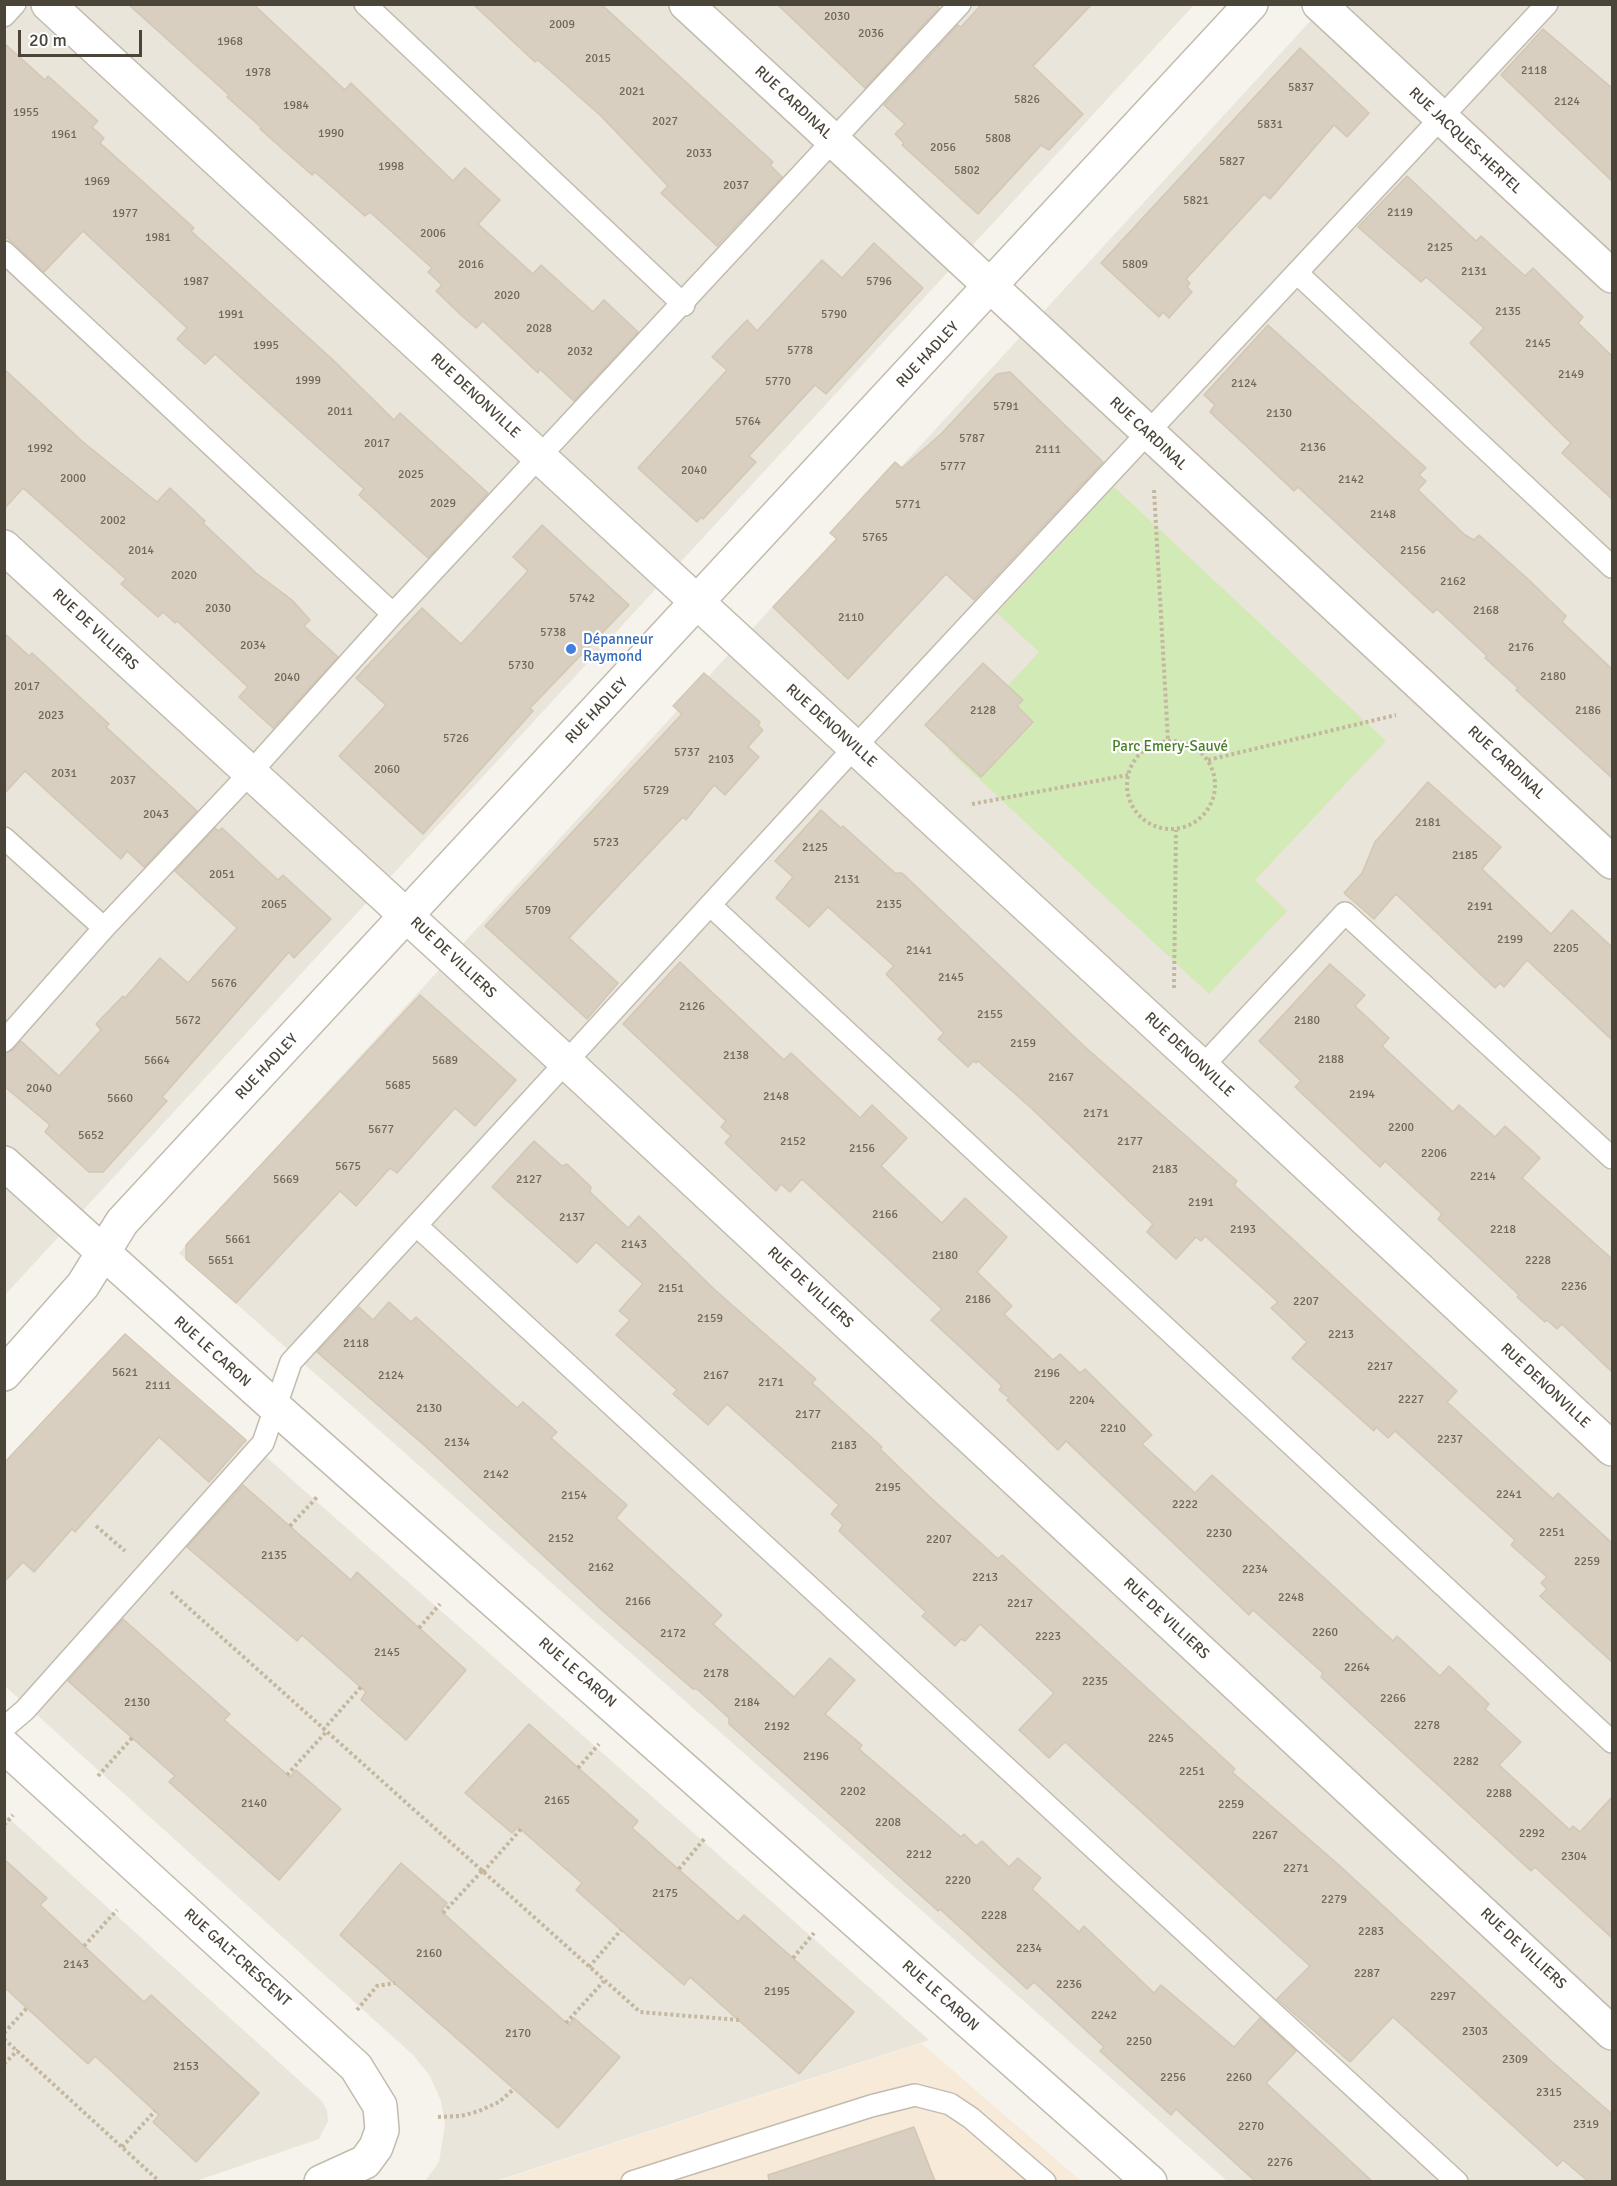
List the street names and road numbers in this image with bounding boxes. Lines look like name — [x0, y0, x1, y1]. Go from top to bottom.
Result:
street label: RUE CARDINAL — [751, 63, 835, 143]
street label: RUE JACQUES-HERTEL — [1405, 84, 1525, 198]
street label: RUE HADLEY — [893, 318, 963, 392]
street label: RUE DENONVILLE — [426, 350, 524, 442]
street label: RUE CARDINAL — [1106, 394, 1190, 474]
street label: RUE DE VILLIERS — [48, 586, 142, 674]
street label: RUE HADLEY — [562, 674, 632, 748]
street label: RUE DENONVILLE — [782, 681, 880, 771]
street label: RUE CARDINAL — [1464, 723, 1548, 803]
street label: RUE DE VILLIERS — [406, 914, 500, 1002]
street label: RUE DENONVILLE — [1140, 1009, 1238, 1101]
street label: RUE HADLEY — [232, 1030, 302, 1104]
street label: RUE DE VILLIERS — [763, 1244, 857, 1332]
street label: RUE LE CARON — [170, 1313, 254, 1391]
street label: RUE DENONVILLE — [1496, 1340, 1594, 1432]
street label: RUE DE VILLIERS — [1119, 1575, 1213, 1663]
street label: RUE LE CARON — [534, 1634, 620, 1712]
street label: RUE GALT-CRESCENT — [180, 1905, 294, 2011]
street label: RUE DE VILLIERS — [1476, 1905, 1570, 1993]
street label: RUE LE CARON — [898, 1957, 982, 2035]

